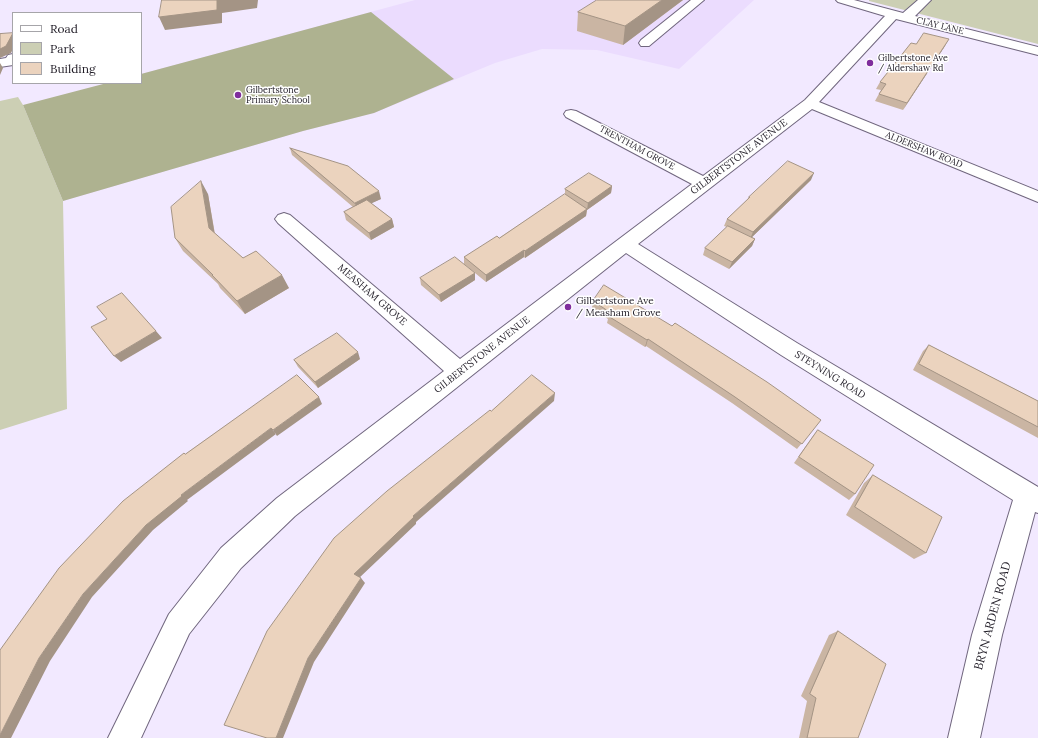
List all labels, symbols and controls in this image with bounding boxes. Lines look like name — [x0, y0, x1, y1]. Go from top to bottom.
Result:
legend — [12, 12, 142, 84]
street label: CLAY LANE — [915, 15, 965, 37]
text: Road — [50, 21, 78, 36]
text: Park — [50, 41, 75, 56]
place label: Gilbertstone Ave / Aldershaw Rd — [878, 53, 948, 74]
marker: Gilbertstone Ave / Aldershaw Rd — [865, 58, 875, 68]
text: Building — [50, 61, 96, 76]
place label: Gilbertstone Primary School — [246, 85, 310, 106]
marker: Gilbertstone Primary School — [233, 90, 243, 100]
street label: GILBERTSTONE AVENUE — [688, 117, 790, 197]
street label: TRENTHAM GROVE — [597, 124, 677, 172]
street label: ALDERSHAW ROAD — [884, 130, 964, 170]
street label: MEASHAM GROVE — [335, 262, 409, 328]
place label: Gilbertstone Ave / Measham Grove — [576, 295, 661, 318]
marker: Gilbertstone Ave / Measham Grove — [563, 302, 573, 312]
street label: GILBERTSTONE AVENUE — [432, 314, 532, 396]
street label: STEYNING ROAD — [792, 348, 868, 402]
street label: BRYN ARDEN ROAD — [972, 560, 1014, 672]

